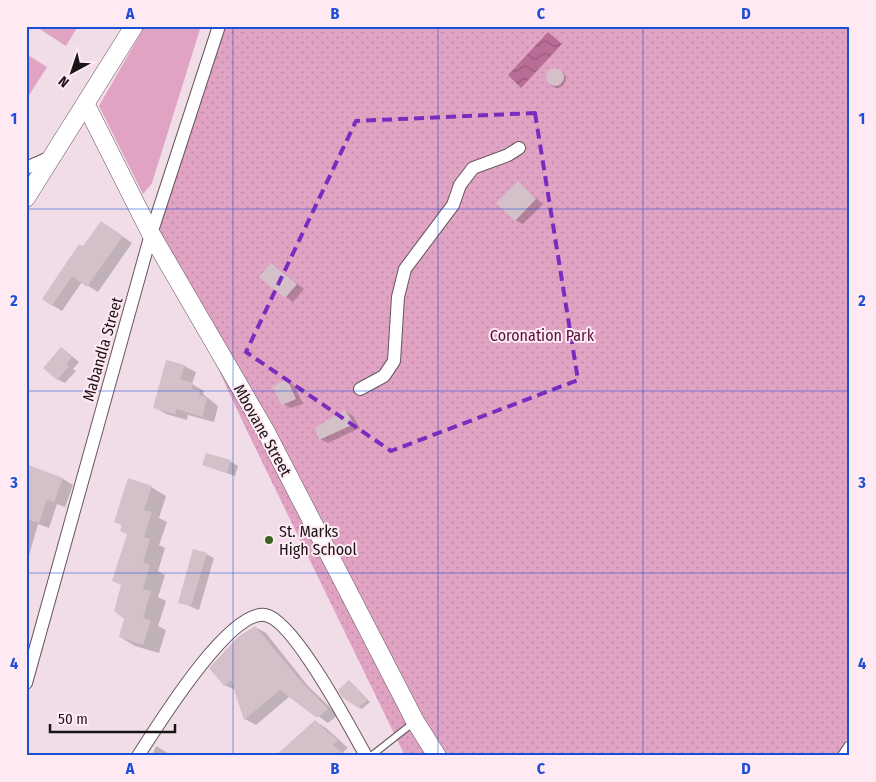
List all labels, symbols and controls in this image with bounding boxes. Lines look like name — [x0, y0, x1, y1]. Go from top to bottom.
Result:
text: A — [125, 4, 135, 23]
text: B — [331, 4, 340, 23]
text: C — [537, 4, 546, 23]
text: D — [741, 4, 751, 23]
north arrow — [48, 48, 98, 98]
text: N — [55, 72, 73, 91]
text: 1 — [11, 109, 17, 128]
text: 1 — [859, 109, 865, 128]
text: 2 — [9, 291, 18, 310]
text: 2 — [857, 291, 866, 310]
street label: Mabandla Street — [79, 294, 127, 403]
park label: Coronation Park — [490, 326, 595, 345]
street label: Mbovane Street — [229, 381, 296, 480]
text: 3 — [9, 473, 18, 492]
text: 3 — [857, 473, 866, 492]
place label: St. Marks High School — [279, 522, 357, 559]
marker: St. Marks High School — [263, 534, 275, 546]
text: 4 — [10, 654, 18, 673]
text: 4 — [858, 654, 866, 673]
scale bar — [50, 702, 175, 734]
text: 50 m — [58, 710, 88, 728]
text: A — [125, 759, 135, 778]
text: B — [331, 759, 340, 778]
text: C — [537, 759, 546, 778]
text: D — [741, 759, 751, 778]

